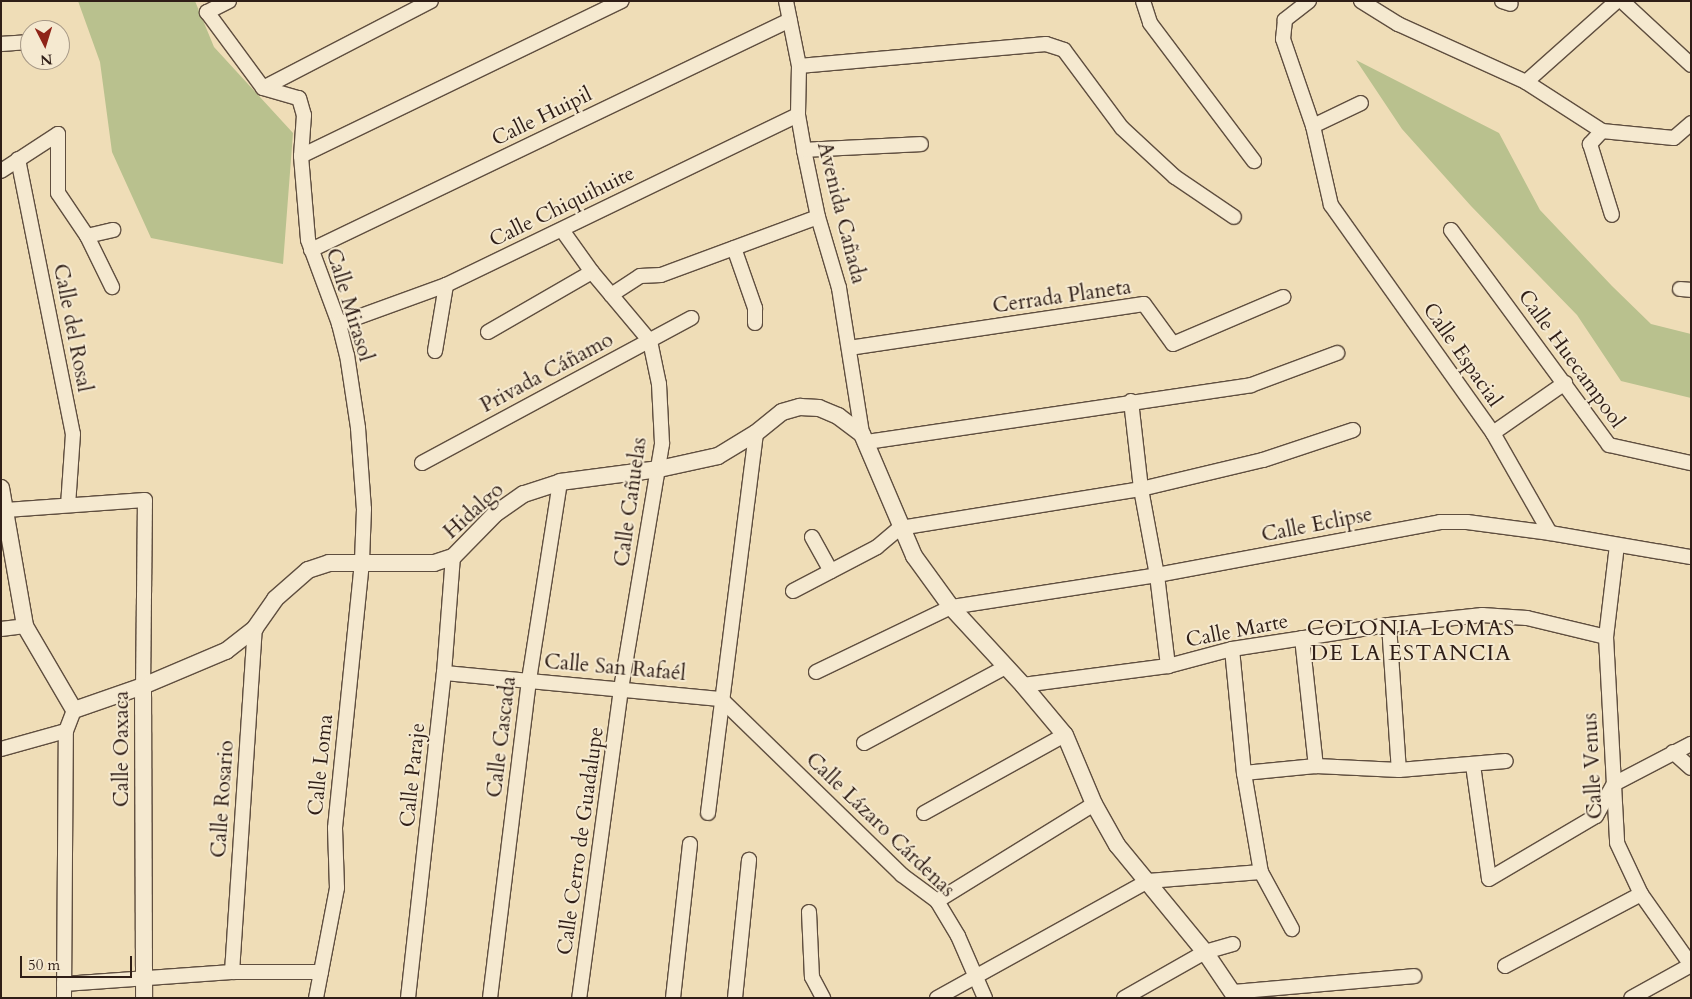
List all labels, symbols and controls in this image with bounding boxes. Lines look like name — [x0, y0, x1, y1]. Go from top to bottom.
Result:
north arrow — [20, 20, 70, 70]
text: N — [39, 49, 53, 69]
street label: Calle Huipil — [488, 82, 596, 152]
street label: Avenida Cañada — [811, 139, 871, 287]
street label: Calle Chiquihuite — [485, 161, 639, 253]
street label: Calle Mirasol — [320, 245, 378, 365]
street label: Calle del Rosal — [47, 262, 97, 394]
street label: Cerrada Planeta — [991, 275, 1133, 319]
street label: Calle Huecampool — [1512, 285, 1630, 433]
street label: Calle Espacial — [1417, 298, 1507, 412]
street label: Privada Cáñamo — [476, 327, 618, 419]
street label: Calle Cañuelas — [609, 436, 653, 568]
street label: Hidalgo — [439, 477, 509, 545]
street label: Calle Eclipse — [1259, 502, 1375, 548]
street label: Calle Marte — [1184, 609, 1290, 653]
district label: COLONIA LOMAS DE LA ESTANCIA — [1305, 615, 1517, 666]
street label: Calle San Rafaél — [543, 649, 687, 687]
street label: Calle Cascada — [482, 675, 522, 799]
street label: Calle Oaxaca — [109, 691, 135, 807]
street label: Calle Venus — [1578, 712, 1608, 820]
street label: Calle Loma — [303, 713, 339, 817]
street label: Calle Paraje — [395, 722, 431, 828]
street label: Calle Cerro de Guadalupe — [552, 725, 610, 957]
street label: Calle Rosario — [206, 739, 240, 859]
street label: Calle Lázaro Cárdenas — [800, 747, 960, 903]
scale bar — [22, 946, 135, 978]
text: 50 m — [28, 955, 60, 975]

